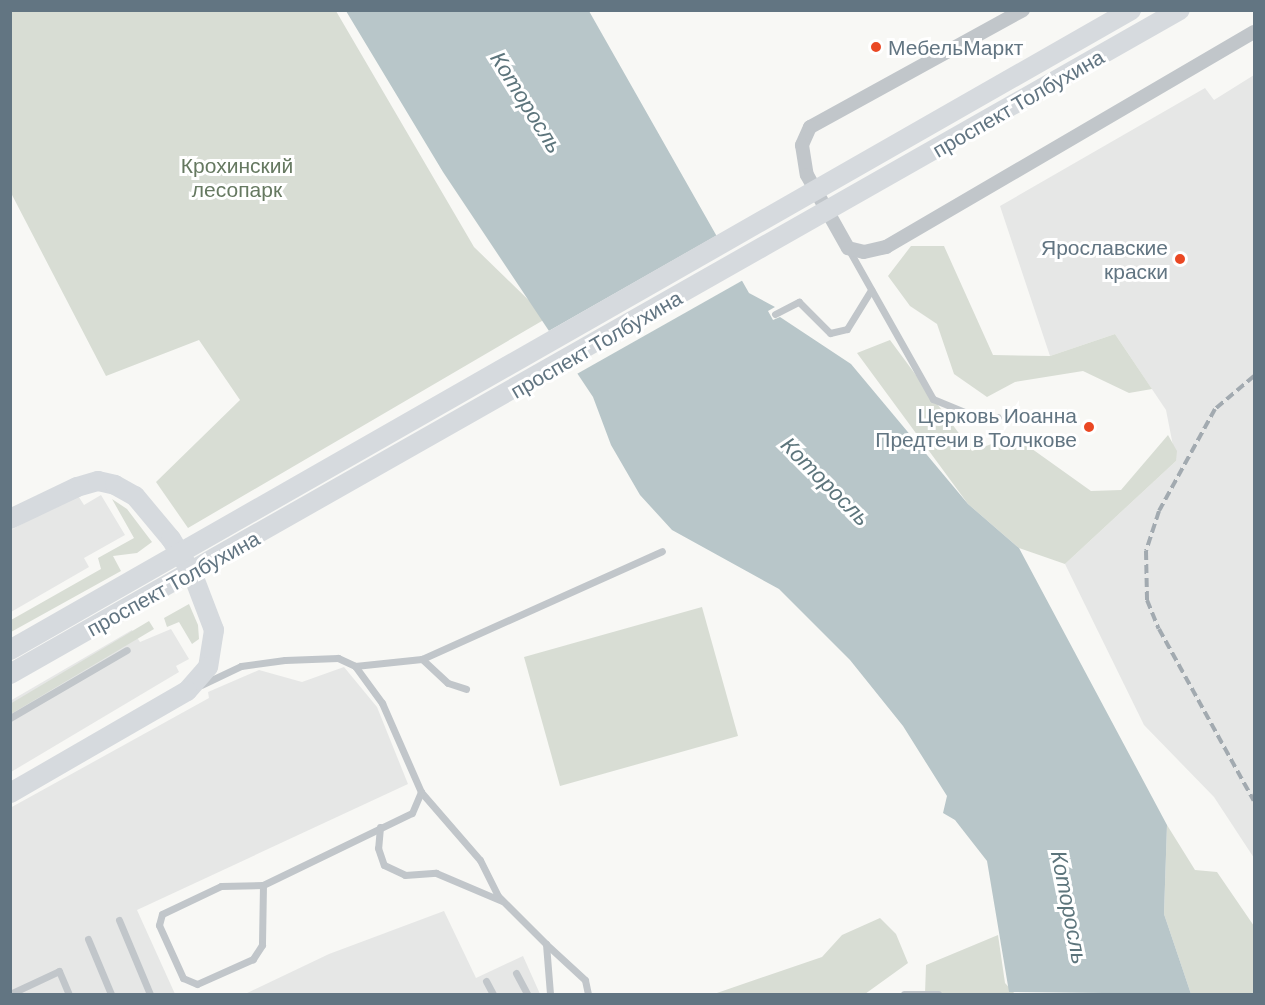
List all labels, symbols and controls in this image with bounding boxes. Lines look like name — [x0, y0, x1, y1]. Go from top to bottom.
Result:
place label: МебельМаркт — [888, 34, 1023, 60]
marker: МебельМаркт — [869, 40, 883, 54]
street label: проспект Толбухина — [928, 44, 1108, 162]
water label: Которосль — [485, 46, 569, 158]
park label: Крохинский лесопарк — [181, 152, 293, 202]
place label: Ярославские краски — [1041, 234, 1168, 284]
marker: Ярославские краски — [1173, 252, 1187, 266]
street label: проспект Толбухина — [506, 285, 686, 403]
place label: Церковь Иоанна Предтечи в Толчкове — [875, 402, 1077, 452]
marker: Церковь Иоанна Предтечи в Толчкове — [1082, 420, 1096, 434]
water label: Которосль — [776, 431, 876, 531]
street label: проспект Толбухина — [82, 525, 264, 641]
water label: Которосль — [1046, 848, 1094, 966]

